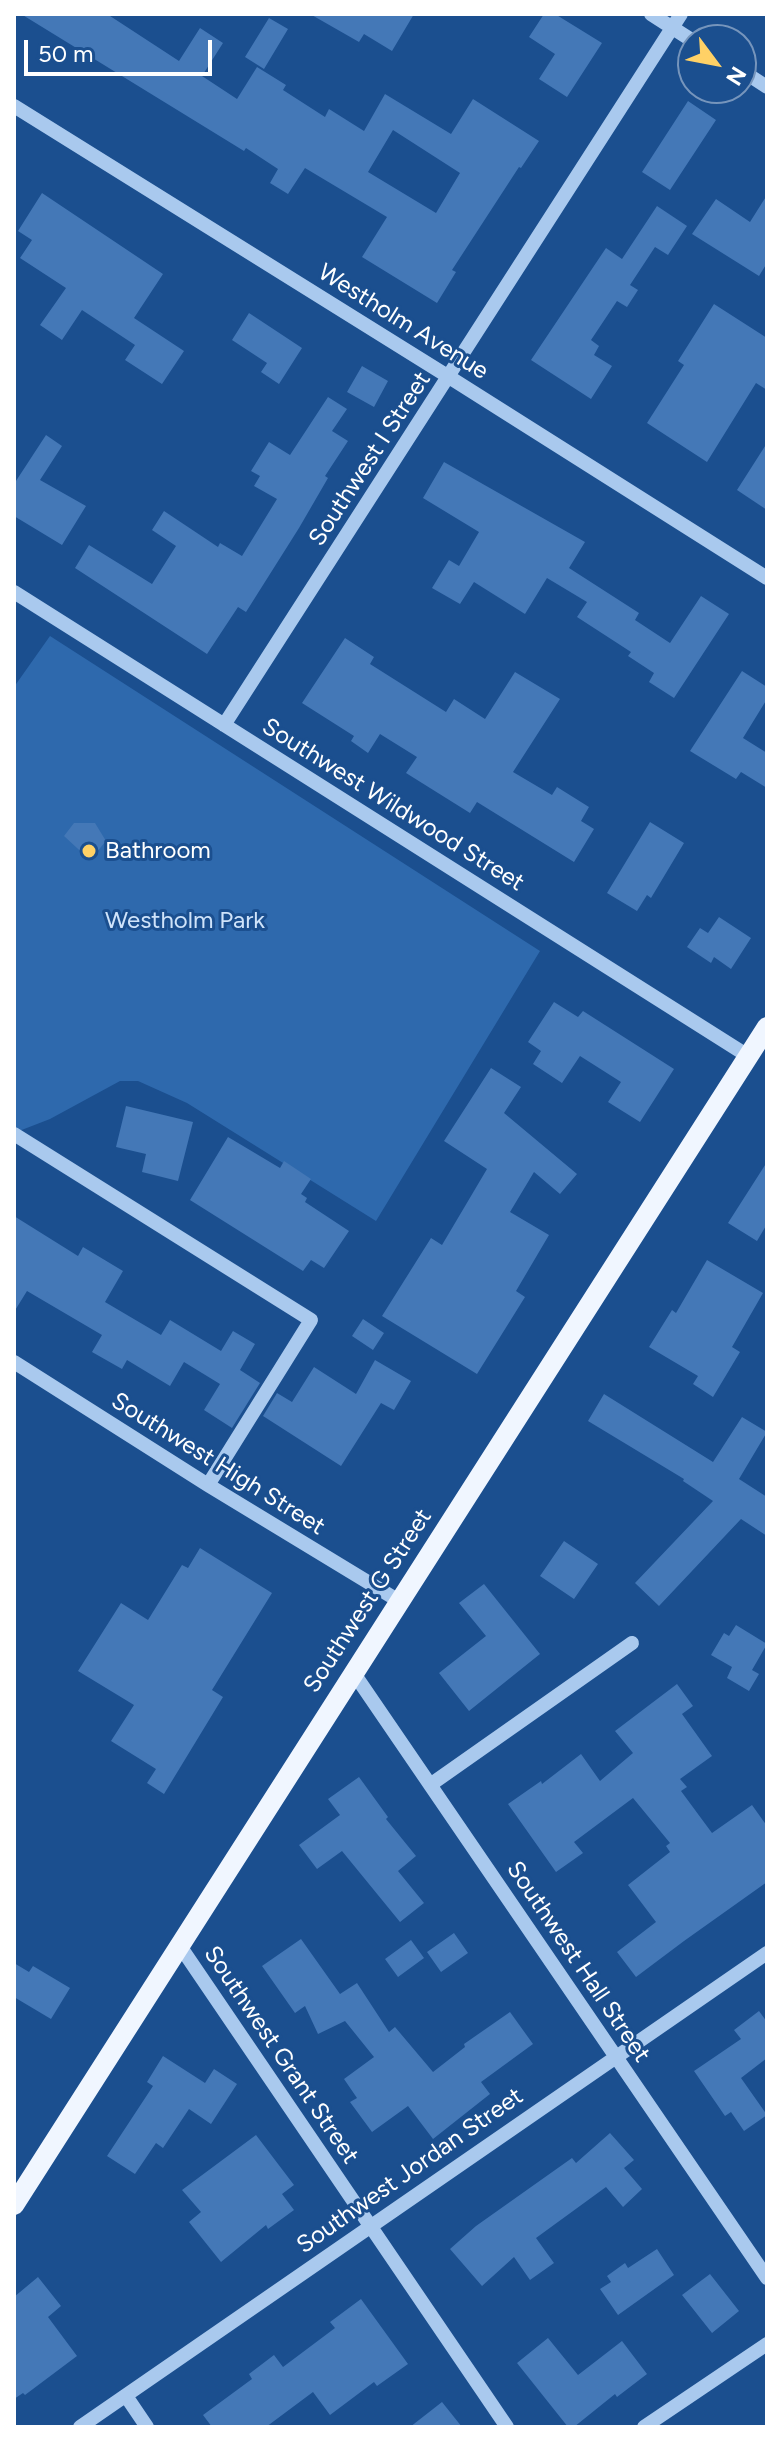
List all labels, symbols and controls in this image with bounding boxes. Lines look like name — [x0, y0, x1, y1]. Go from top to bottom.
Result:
scale bar — [28, 24, 216, 74]
north arrow — [677, 24, 757, 104]
text: 50 m — [38, 39, 94, 68]
text: N — [720, 62, 752, 90]
street label: Westholm Avenue — [312, 258, 494, 386]
street label: Southwest I Street — [303, 367, 437, 551]
street label: Southwest Wildwood Street — [257, 712, 529, 898]
place label: Bathroom — [105, 837, 211, 865]
marker: Bathroom — [80, 842, 98, 860]
park label: Westholm Park — [105, 907, 265, 935]
street label: Southwest High Street — [106, 1387, 330, 1541]
street label: Southwest G Street — [298, 1504, 438, 1698]
street label: Southwest Hall Street — [500, 1856, 656, 2068]
street label: Southwest Grant Street — [197, 1941, 365, 2169]
street label: Southwest Jordan Street — [291, 2082, 529, 2260]

